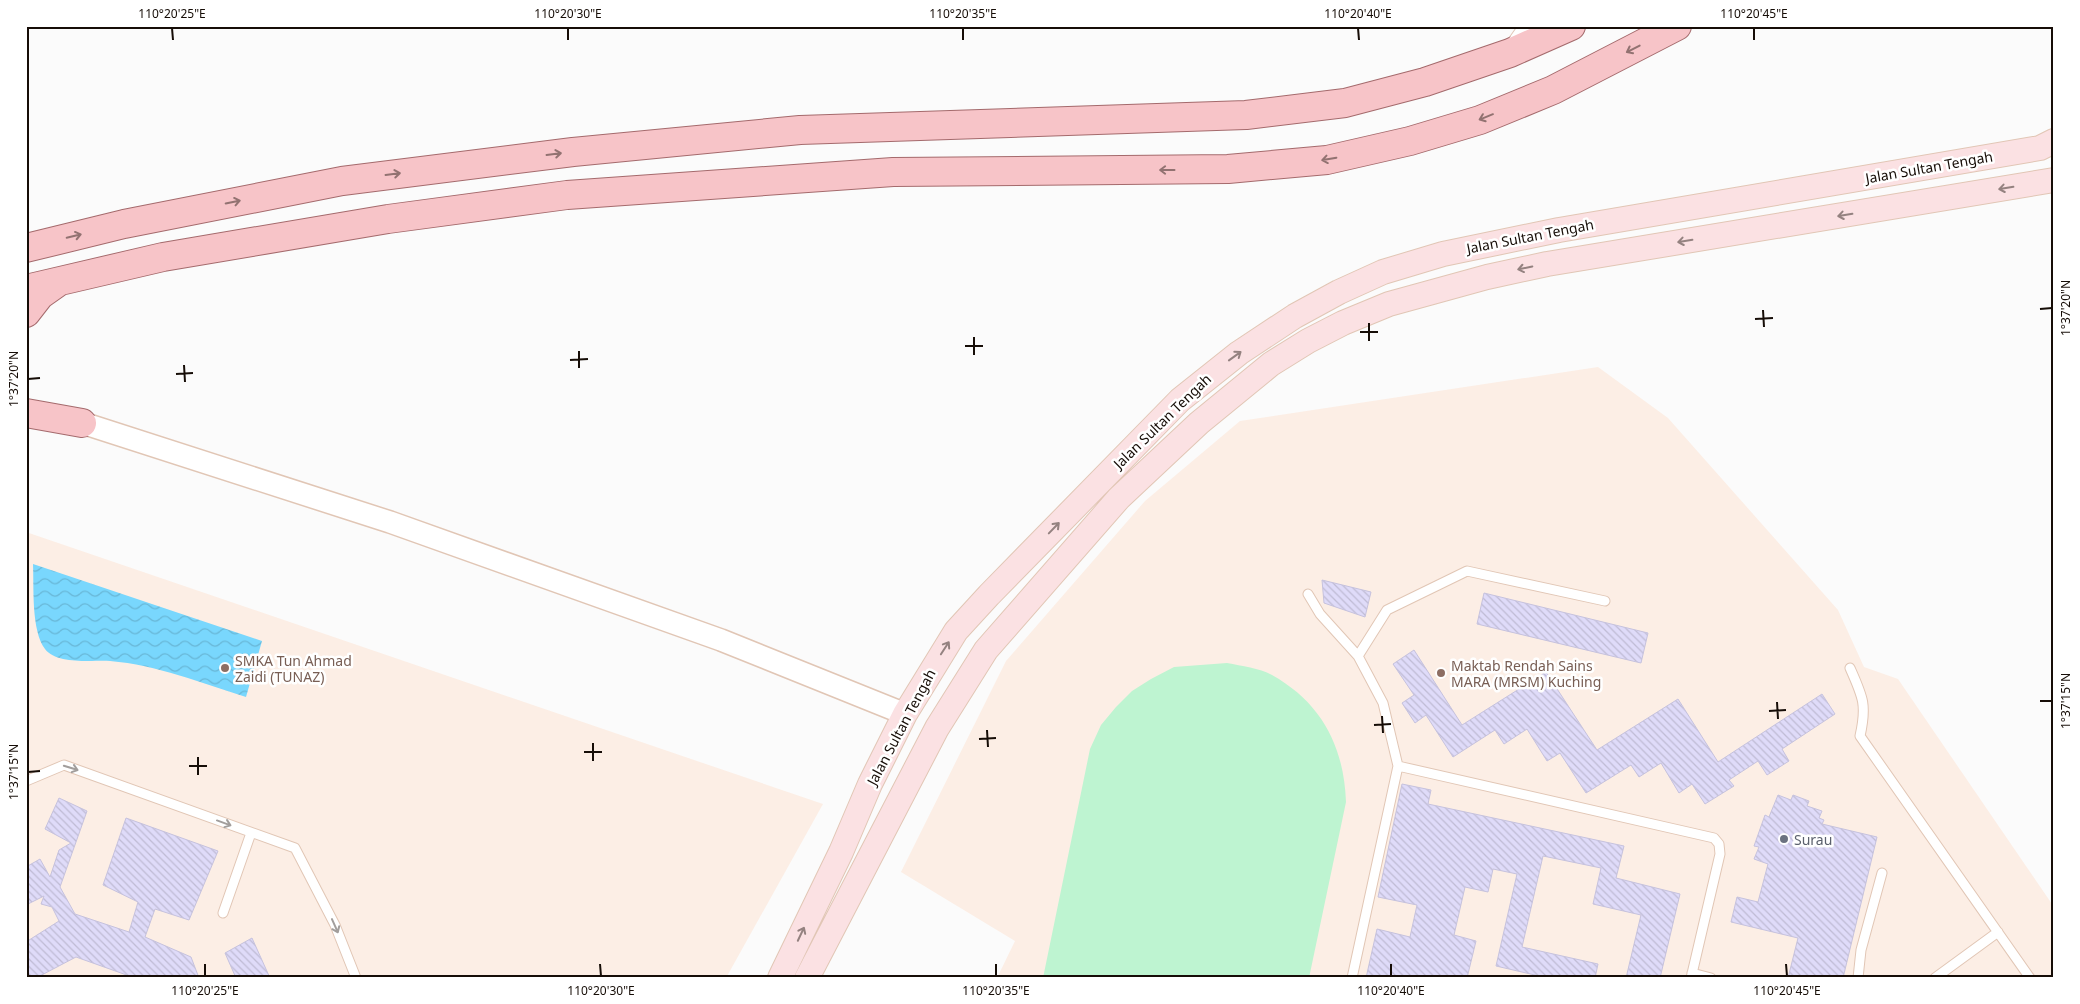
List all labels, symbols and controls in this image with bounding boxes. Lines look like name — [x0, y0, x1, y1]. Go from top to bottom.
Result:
text: 110°20'25"E — [138, 5, 206, 22]
text: 110°20'30"E — [534, 5, 602, 22]
text: 110°20'35"E — [929, 5, 997, 22]
text: 110°20'40"E — [1324, 5, 1392, 22]
text: 110°20'45"E — [1720, 5, 1788, 22]
one-way arrow — [1626, 44, 1641, 54]
one-way arrow — [1479, 113, 1494, 122]
street label: Jalan Sultan Tengah — [1862, 146, 1994, 188]
one-way arrow — [545, 149, 561, 159]
one-way arrow — [1322, 154, 1338, 164]
one-way arrow — [1160, 165, 1176, 175]
one-way arrow — [384, 169, 400, 179]
one-way arrow — [1998, 184, 2014, 194]
one-way arrow — [224, 197, 240, 207]
one-way arrow — [1838, 210, 1854, 220]
street label: Jalan Sultan Tengah — [1463, 214, 1595, 258]
one-way arrow — [65, 231, 81, 240]
one-way arrow — [1677, 236, 1693, 246]
one-way arrow — [1517, 264, 1533, 274]
text: 1°37'20"N — [2057, 280, 2074, 336]
text: 1°37'20"N — [5, 351, 22, 407]
one-way arrow — [1228, 351, 1242, 361]
street label: Jalan Sultan Tengah — [1108, 369, 1215, 474]
one-way arrow — [1048, 522, 1060, 534]
one-way arrow — [940, 642, 950, 656]
place label: SMKA Tun Ahmad Zaidi (TUNAZ) — [235, 651, 352, 686]
place label: Maktab Rendah Sains MARA (MRSM) Kuching — [1451, 656, 1601, 691]
marker: SMKA Tun Ahmad Zaidi (TUNAZ) — [219, 662, 231, 674]
street label: Jalan Sultan Tengah — [861, 666, 940, 790]
marker: Maktab Rendah Sains MARA (MRSM) Kuching — [1435, 667, 1447, 679]
text: 1°37'15"N — [2057, 673, 2074, 729]
text: 1°37'15"N — [5, 744, 22, 800]
one-way arrow — [63, 764, 79, 774]
one-way arrow — [216, 819, 232, 828]
place label: Surau — [1794, 830, 1832, 849]
marker: Surau — [1778, 833, 1790, 845]
one-way arrow — [330, 918, 340, 933]
one-way arrow — [797, 927, 807, 942]
text: 110°20'25"E — [171, 982, 239, 999]
text: 110°20'30"E — [567, 982, 635, 999]
text: 110°20'35"E — [962, 982, 1030, 999]
text: 110°20'40"E — [1357, 982, 1425, 999]
text: 110°20'45"E — [1753, 982, 1821, 999]

